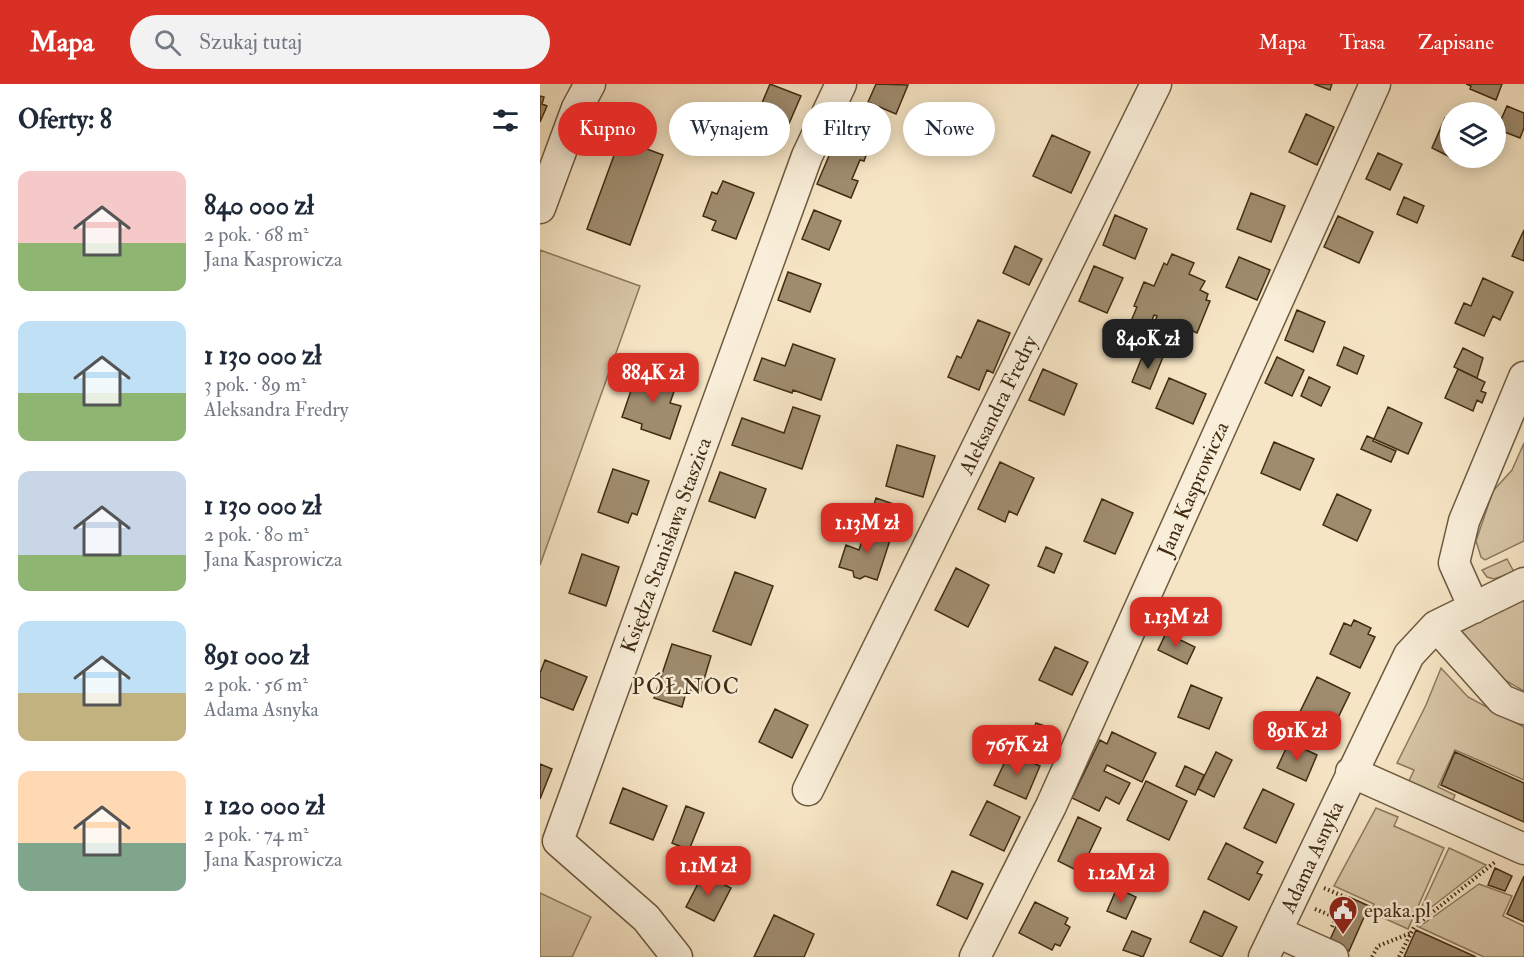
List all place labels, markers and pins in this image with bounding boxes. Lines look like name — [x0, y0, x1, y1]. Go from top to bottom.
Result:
pin: 840K zł — [1093, 319, 1203, 370]
pin: 884K zł — [598, 353, 708, 404]
pin: 1.13M zł — [805, 503, 929, 554]
pin: 1.13M zł — [1114, 597, 1238, 648]
pin: 891K zł — [1242, 711, 1352, 762]
pin: 767K zł — [962, 725, 1072, 776]
pin: 1.1M zł — [653, 846, 763, 897]
pin: 1.12M zł — [1059, 853, 1183, 904]
public building icon: epaka.pl — [1327, 894, 1359, 936]
place label: epaka.pl — [1364, 897, 1431, 924]

